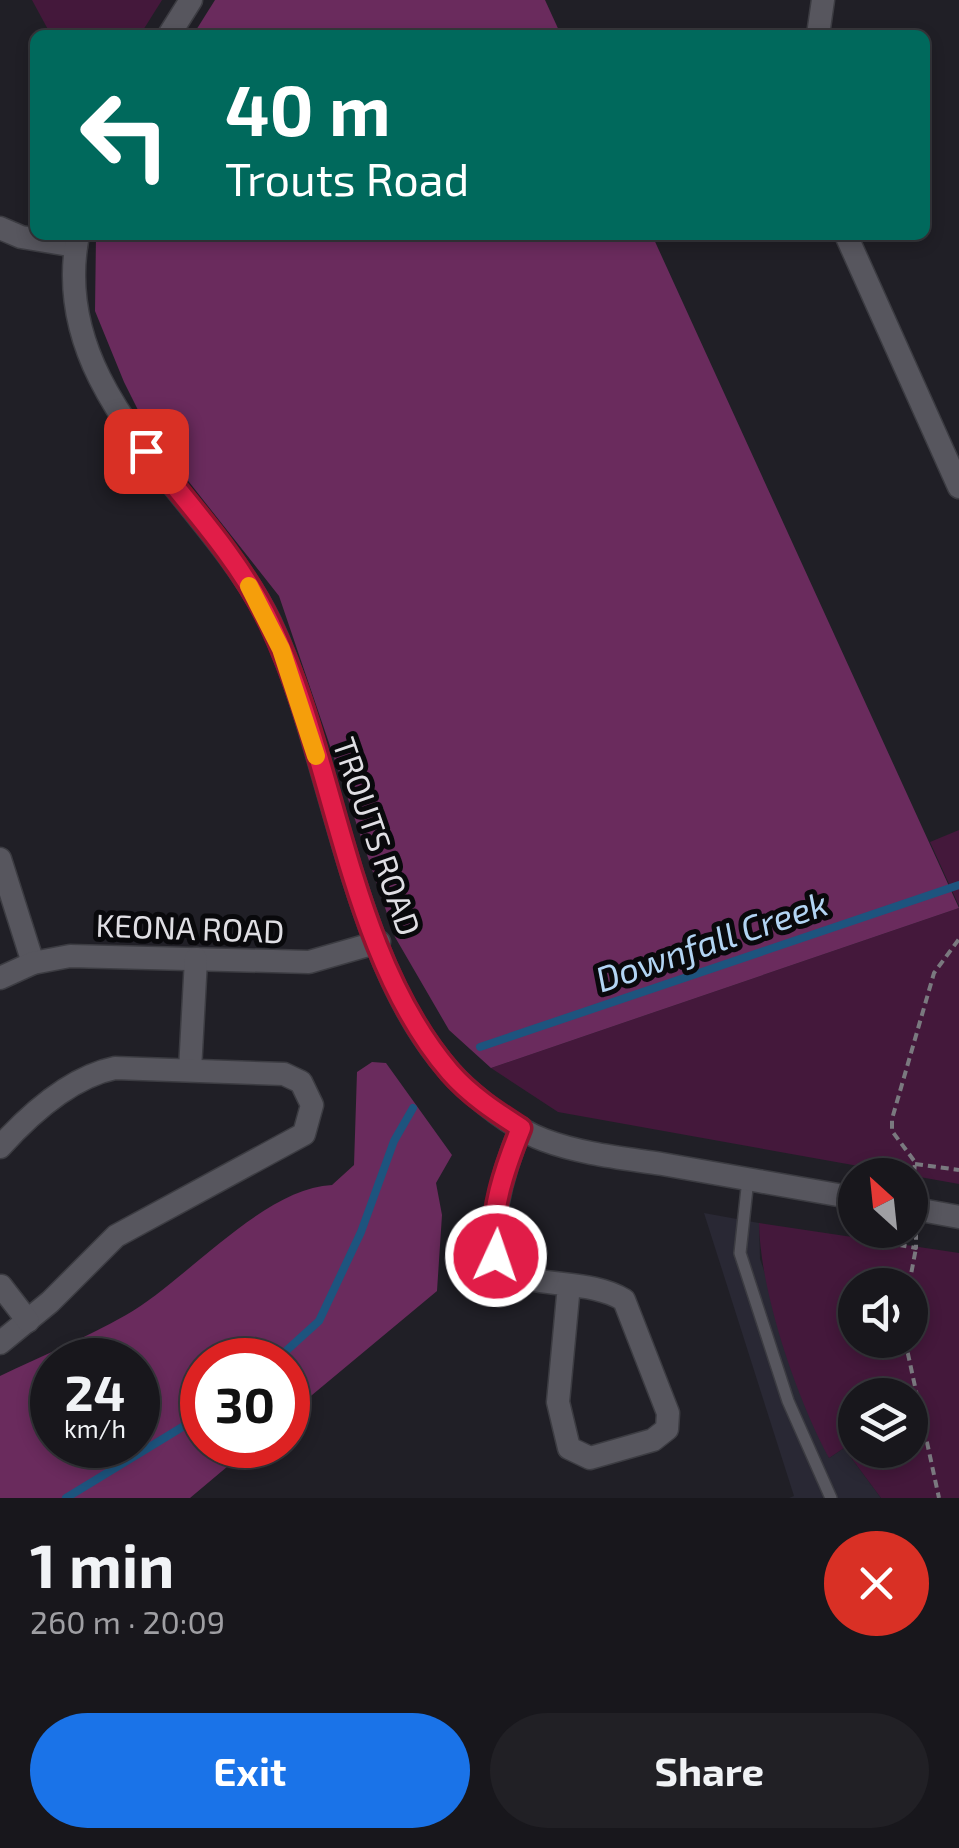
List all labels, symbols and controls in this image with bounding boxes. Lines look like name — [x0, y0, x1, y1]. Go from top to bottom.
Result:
text: 40 m — [225, 66, 391, 150]
icon: left — [60, 70, 190, 200]
text: Trouts Road — [225, 151, 469, 205]
pin — [104, 409, 189, 494]
icon: arrive — [119, 424, 174, 479]
street label: TROUTS ROAD — [326, 732, 430, 940]
water label: Downfall Creek — [590, 881, 832, 999]
street label: KEONA ROAD — [95, 905, 285, 949]
north arrow — [838, 1158, 928, 1248]
map controls — [838, 1158, 928, 1468]
position arrow — [444, 1204, 548, 1308]
button: sound — [838, 1268, 928, 1358]
speed limit sign: 30 — [180, 1338, 310, 1468]
text: 24 — [65, 1361, 125, 1421]
button: layers — [838, 1378, 928, 1468]
text: km/h — [64, 1413, 126, 1443]
text: 1 min — [30, 1528, 174, 1600]
button: close — [824, 1531, 929, 1636]
text: 260 m · 20:09 — [30, 1602, 225, 1640]
button: Exit — [30, 1713, 470, 1828]
button: Share — [490, 1713, 929, 1828]

